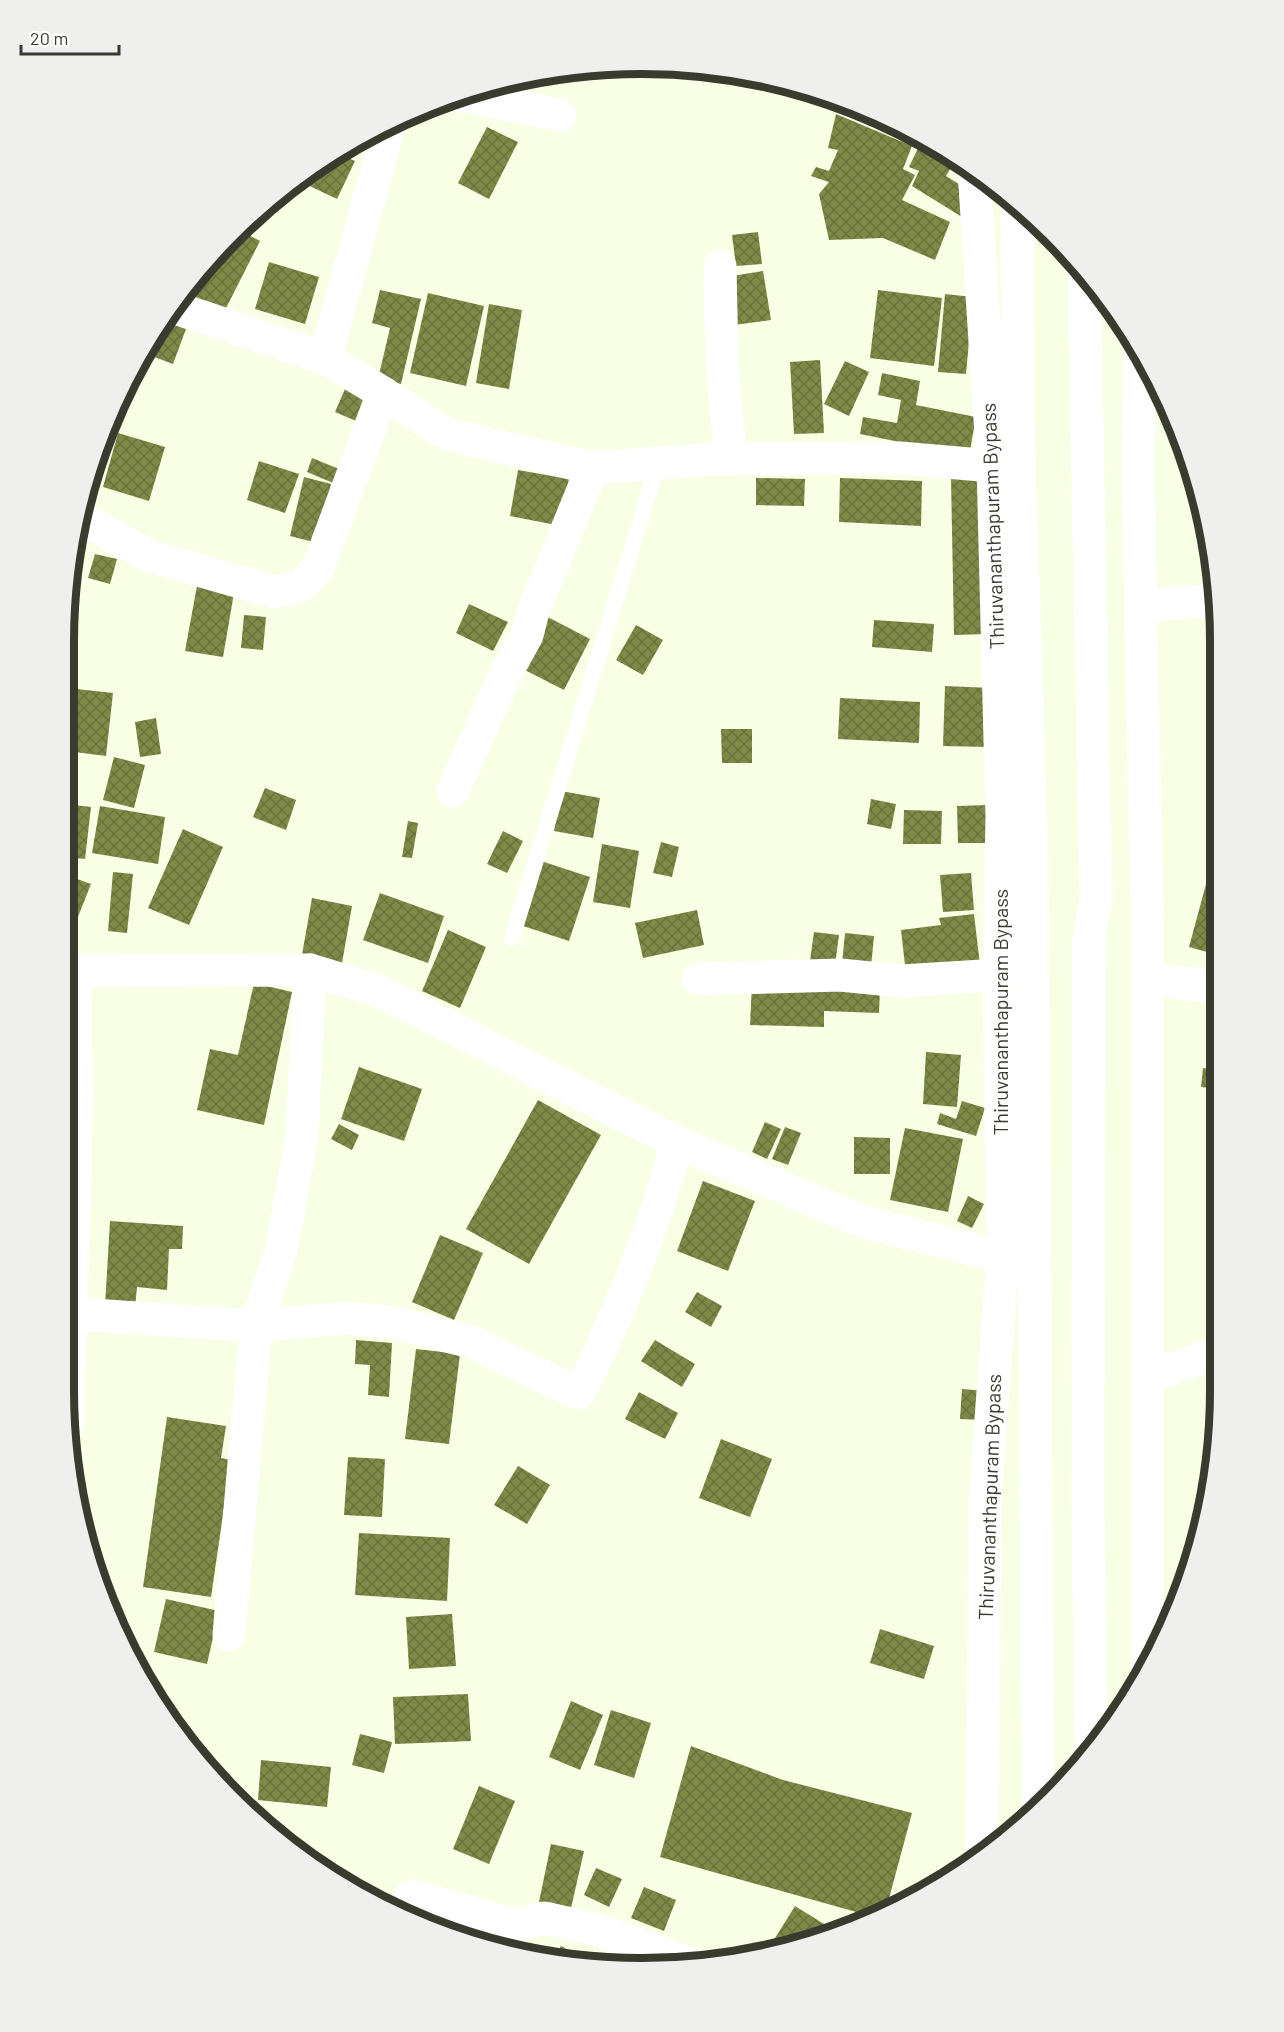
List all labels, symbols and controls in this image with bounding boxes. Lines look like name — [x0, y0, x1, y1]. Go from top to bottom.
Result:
scale bar — [21, 18, 118, 56]
text: 20 m — [30, 27, 68, 49]
street label: Thiruvananthapuram Bypass — [976, 402, 1008, 650]
street label: Thiruvananthapuram Bypass — [988, 889, 1012, 1135]
street label: Thiruvananthapuram Bypass — [973, 1373, 1005, 1621]

